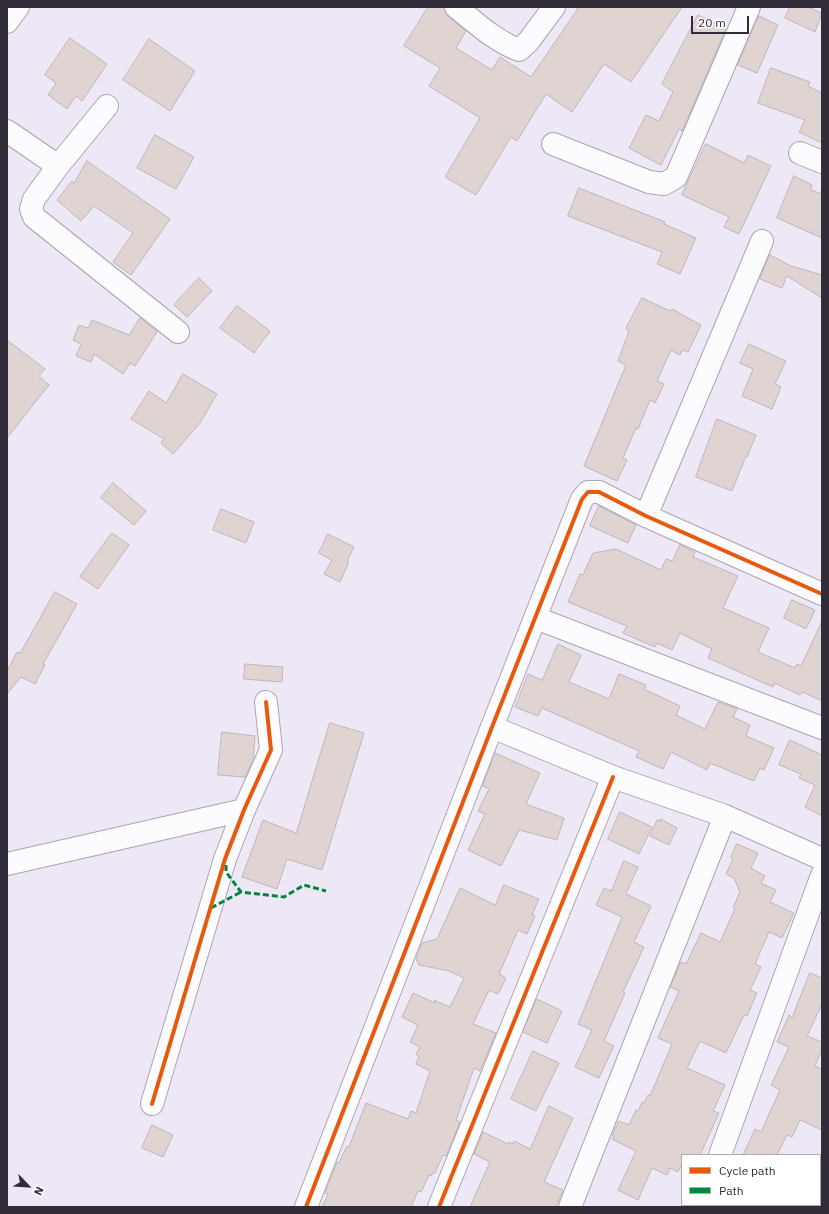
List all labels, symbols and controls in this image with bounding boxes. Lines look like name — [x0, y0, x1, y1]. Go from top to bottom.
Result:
scale bar — [693, 8, 751, 34]
text: 20 m — [698, 15, 726, 30]
legend — [681, 1154, 821, 1206]
text: Cycle path — [719, 1163, 776, 1178]
north arrow — [8, 1166, 48, 1206]
text: Path — [719, 1183, 744, 1198]
text: N — [31, 1185, 47, 1198]

